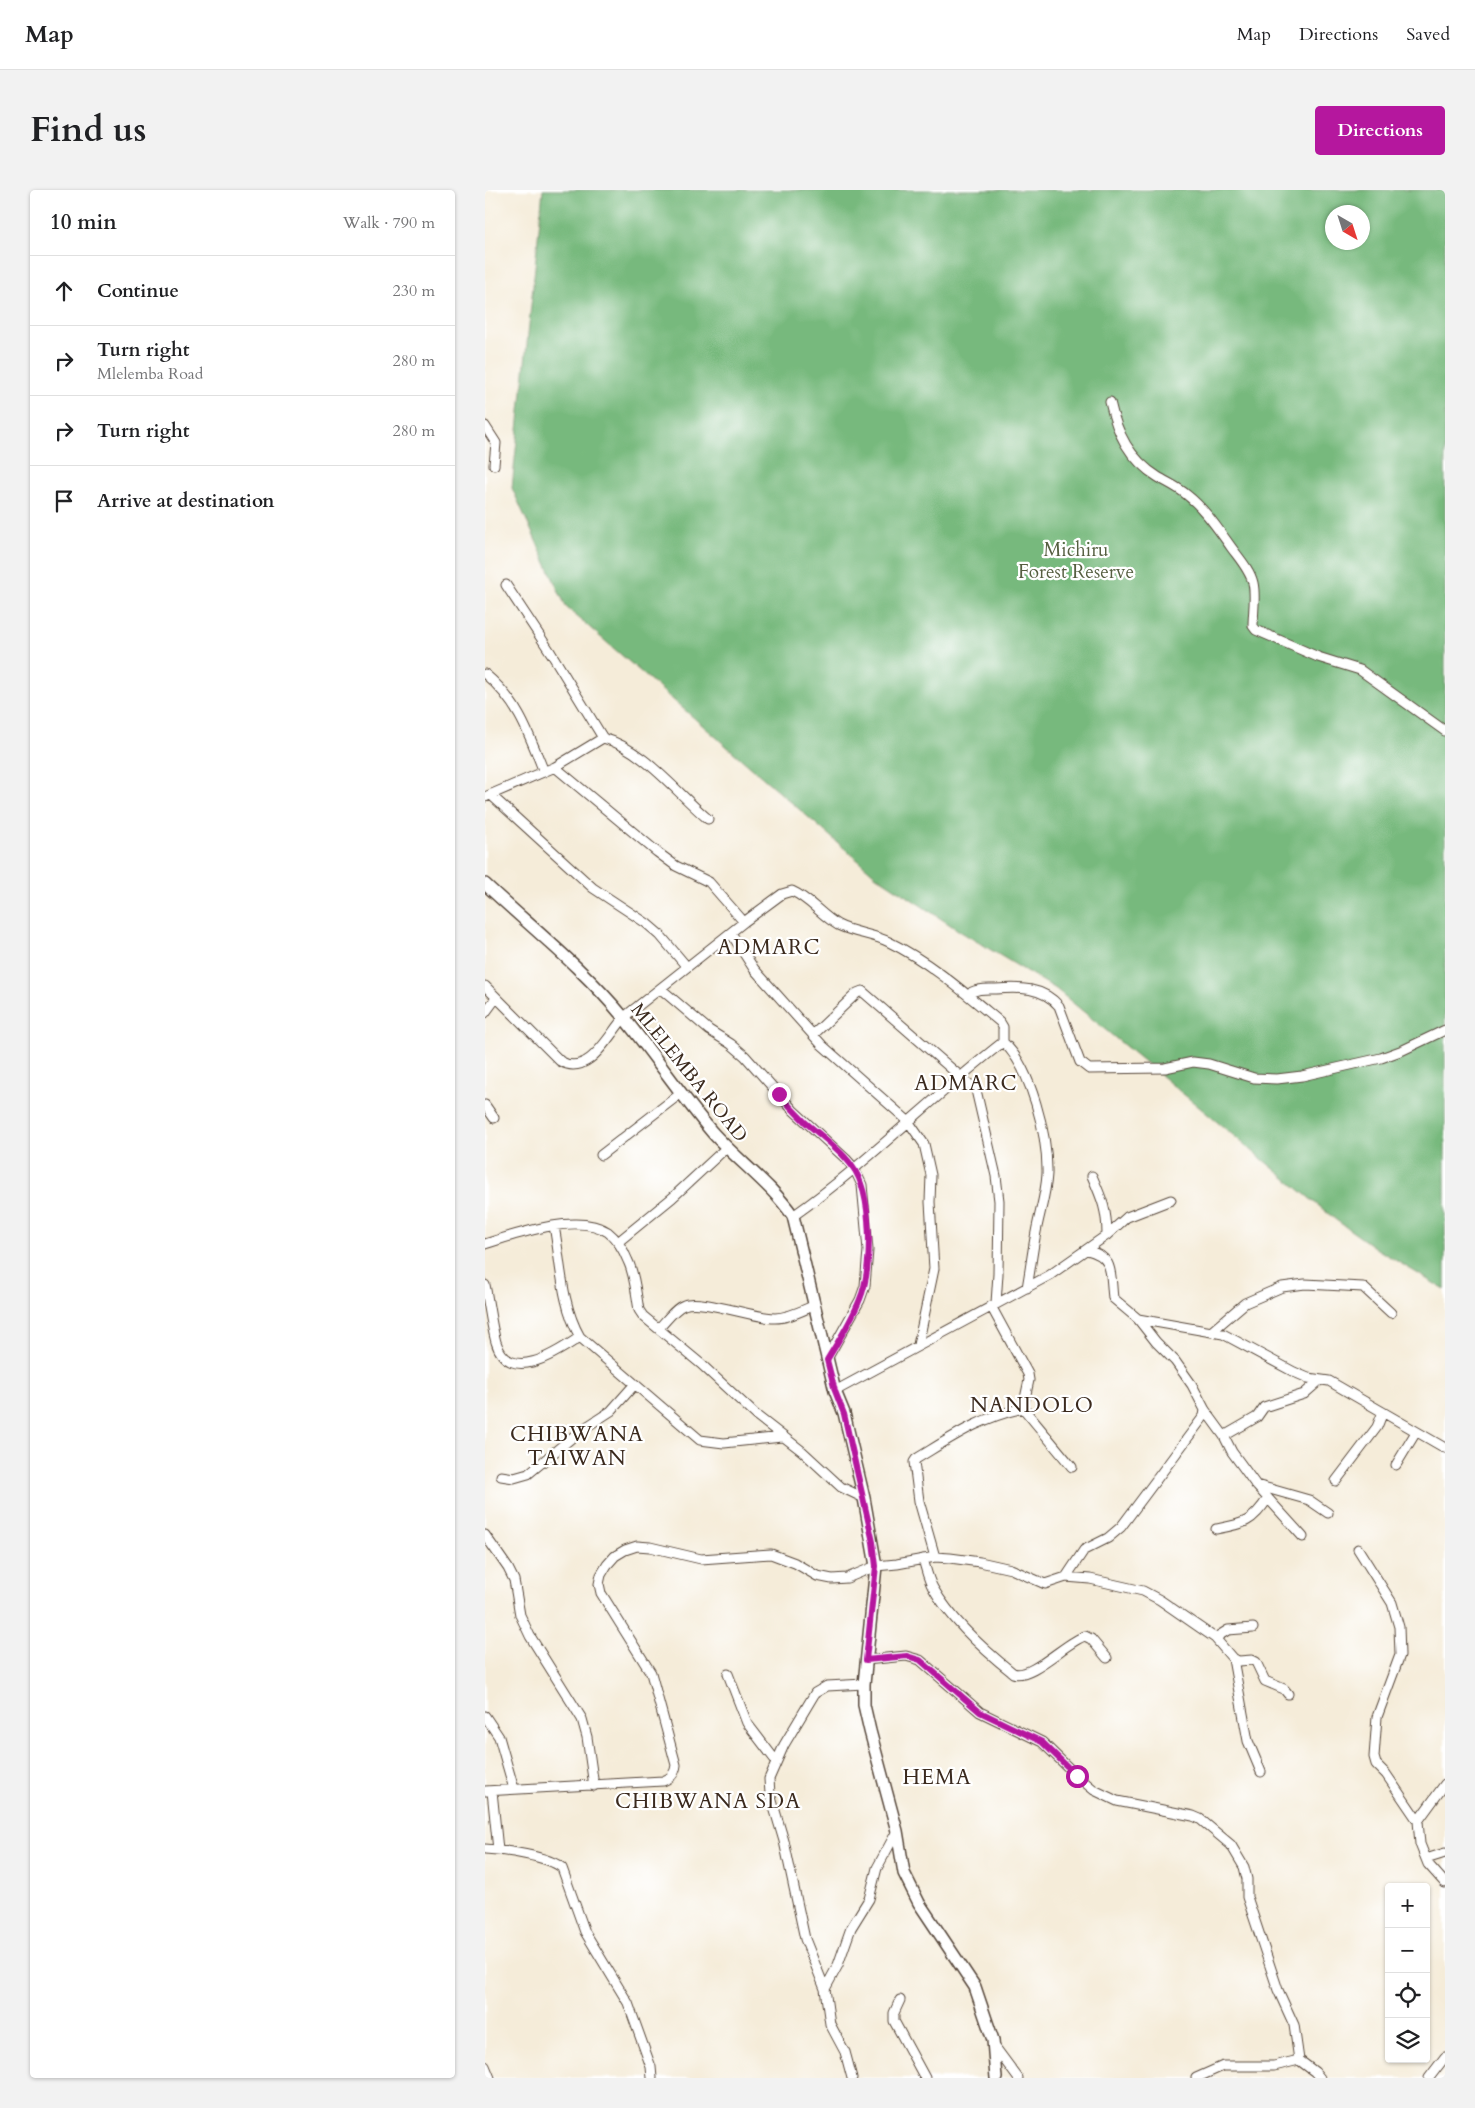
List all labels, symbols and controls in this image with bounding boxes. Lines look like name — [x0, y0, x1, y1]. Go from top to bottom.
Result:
text: Map — [25, 18, 74, 51]
text: Map — [1237, 22, 1271, 47]
text: Directions — [1299, 22, 1378, 47]
text: Saved — [1406, 22, 1450, 47]
text: Find us — [30, 106, 146, 154]
button: Directions — [1315, 106, 1445, 155]
north arrow — [1325, 205, 1370, 250]
text: 10 min — [50, 208, 117, 237]
text: Walk · 790 m — [343, 212, 435, 234]
icon: ahead — [50, 277, 78, 305]
text: Continue — [97, 278, 179, 304]
text: 230 m — [393, 280, 435, 302]
text: Turn right — [97, 337, 189, 363]
icon: right — [50, 347, 78, 375]
text: 280 m — [393, 350, 435, 372]
text: Mlelemba Road — [97, 363, 203, 385]
icon: right — [50, 417, 78, 445]
text: Turn right — [97, 418, 189, 444]
text: 280 m — [393, 420, 435, 442]
icon: arrive — [50, 487, 78, 515]
text: Arrive at destination — [97, 488, 274, 514]
park label: Michiru Forest Reserve — [1018, 537, 1134, 585]
district label: ADMARC — [717, 933, 821, 962]
street label: MLELEMBA ROAD — [625, 997, 754, 1148]
district label: ADMARC — [914, 1069, 1018, 1098]
route end — [768, 1083, 791, 1106]
district label: NANDOLO — [970, 1391, 1094, 1420]
district label: CHIBWANA TAIWAN — [510, 1420, 644, 1473]
district label: HEMA — [902, 1763, 972, 1792]
route start — [1066, 1765, 1089, 1788]
district label: CHIBWANA SDA — [615, 1787, 801, 1816]
map controls — [1385, 1883, 1430, 2063]
button: + — [1385, 1883, 1430, 1928]
button: − — [1385, 1928, 1430, 1973]
button: locate — [1385, 1973, 1430, 2018]
button: layers — [1385, 2018, 1430, 2063]

